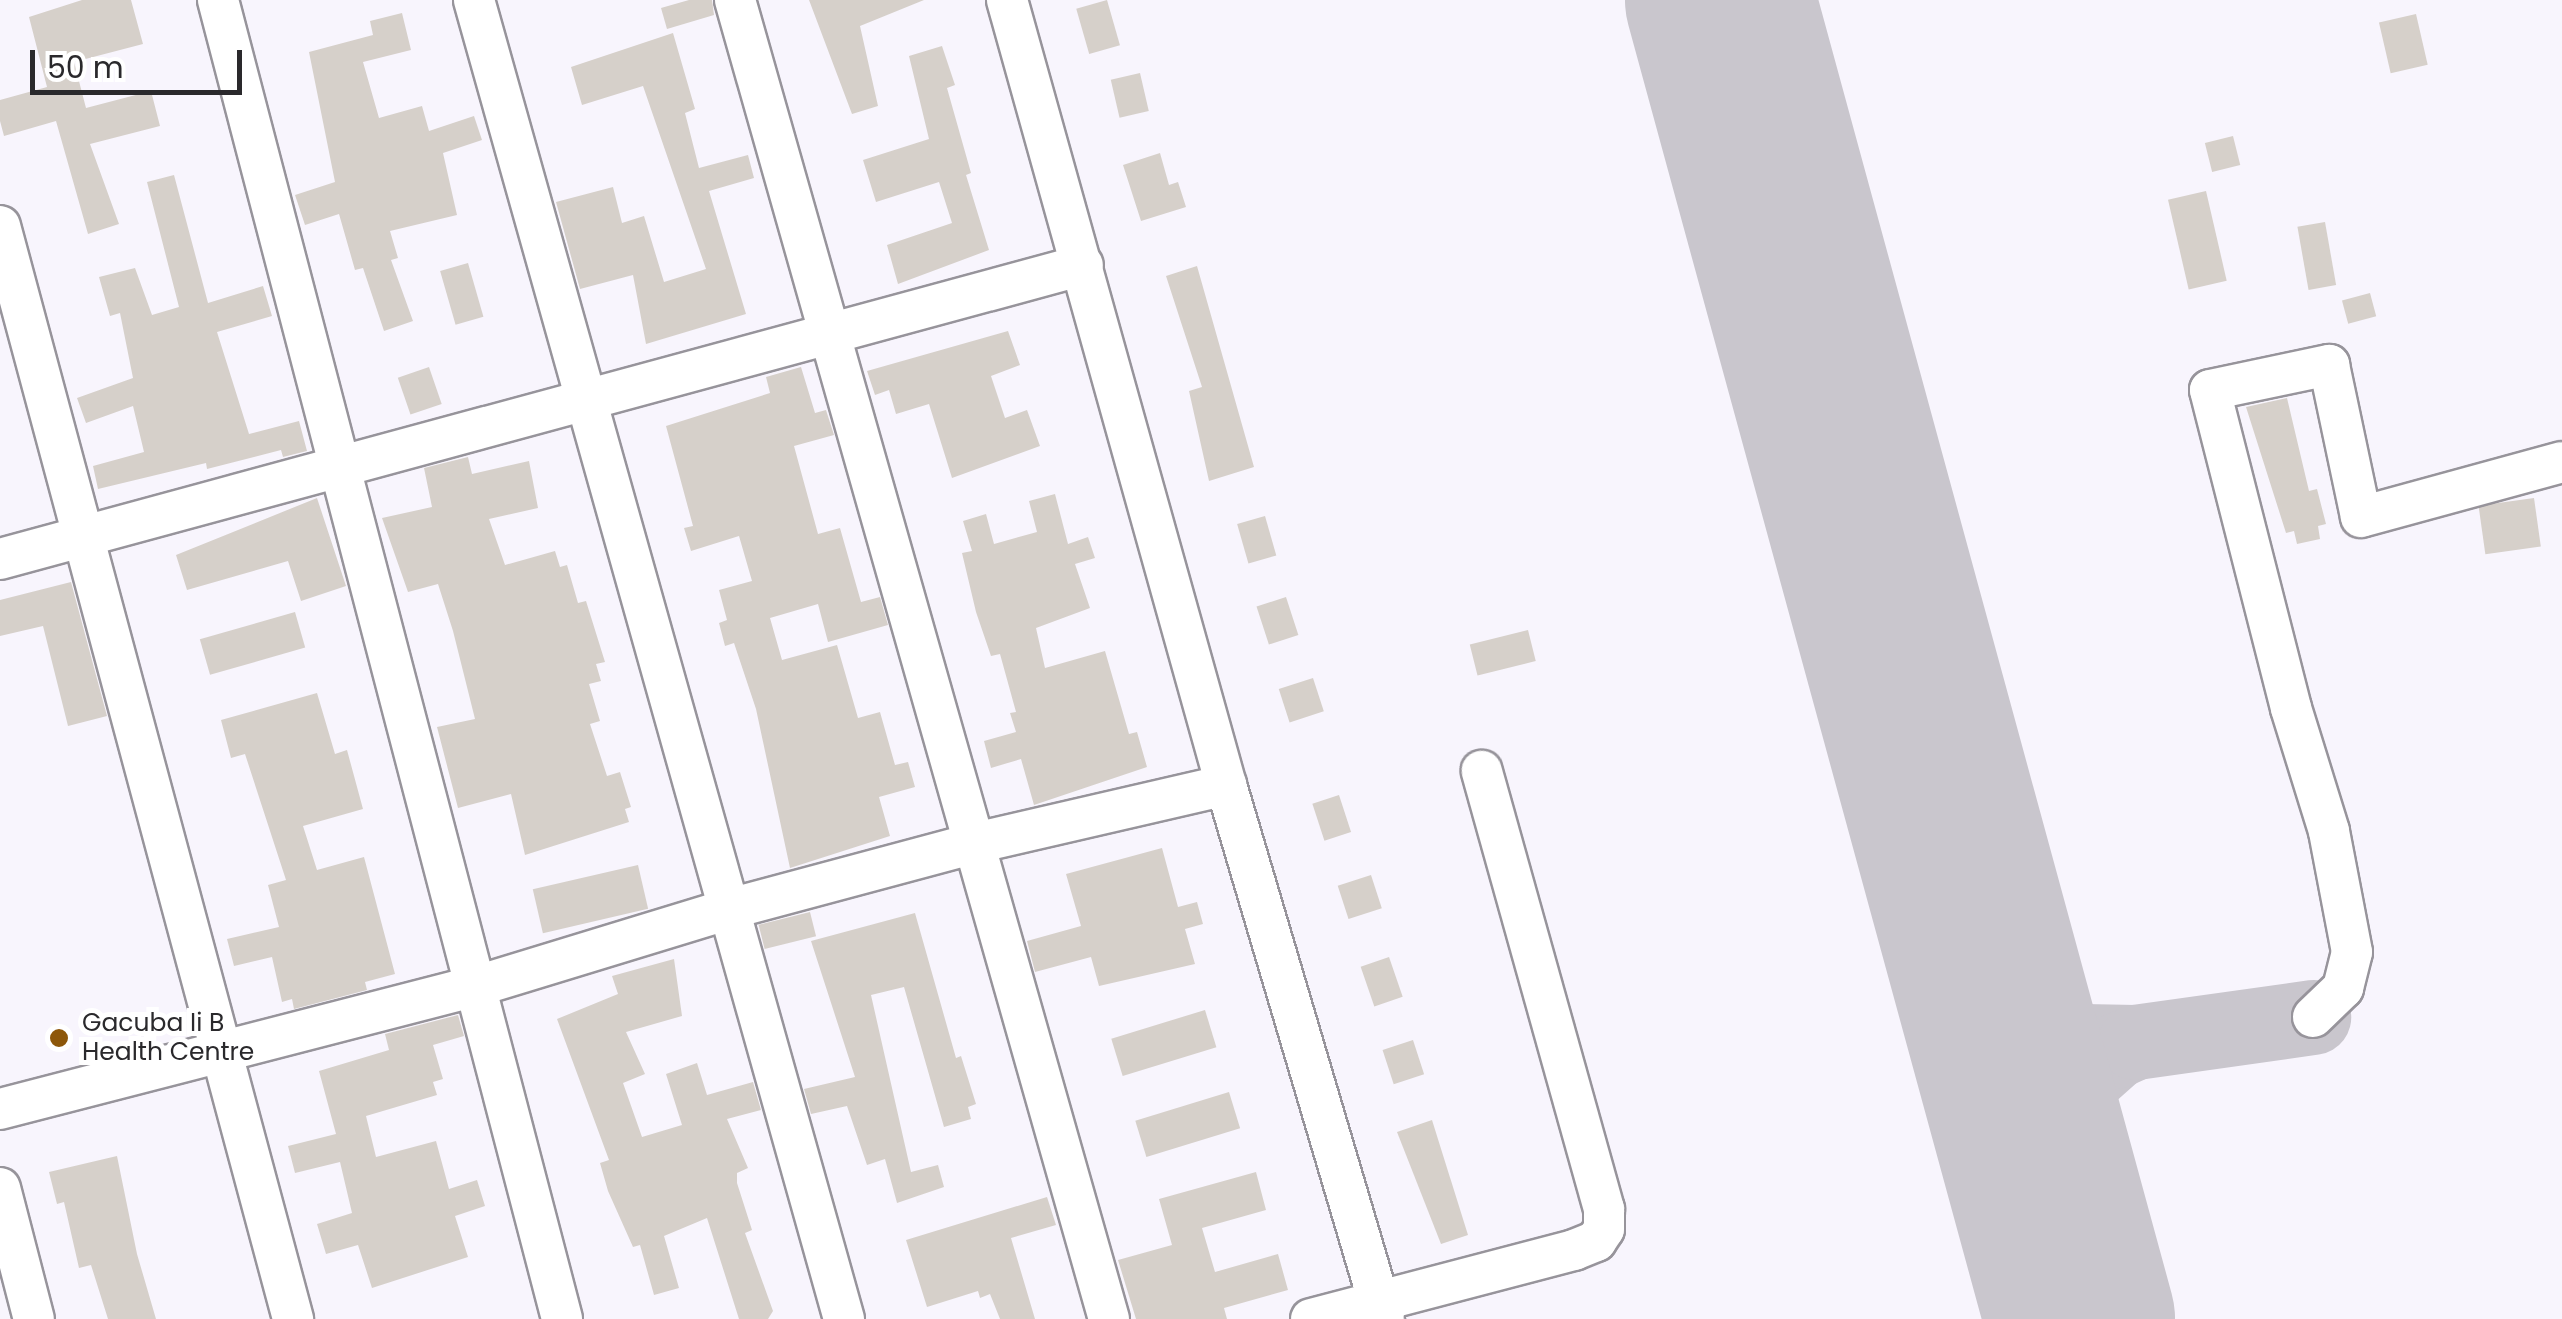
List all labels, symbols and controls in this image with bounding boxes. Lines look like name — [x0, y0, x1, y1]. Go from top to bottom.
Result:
scale bar — [35, 30, 248, 92]
text: 50 m — [47, 46, 124, 89]
place label: Gacuba Ii B Health Centre — [82, 1009, 254, 1068]
marker: Gacuba Ii B Health Centre — [46, 1025, 72, 1051]

